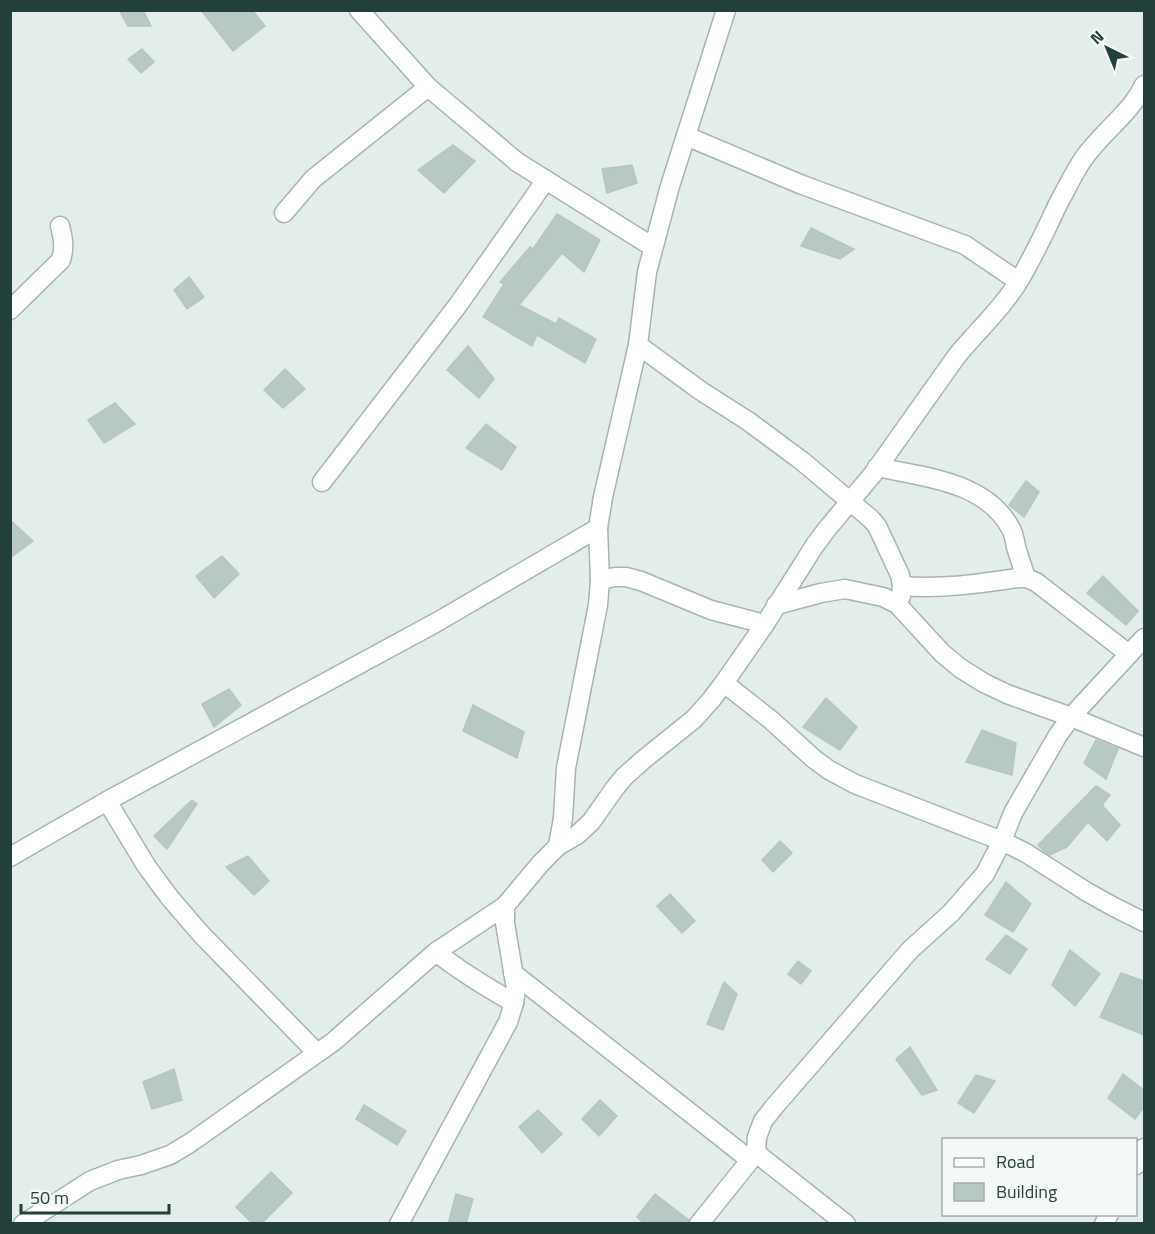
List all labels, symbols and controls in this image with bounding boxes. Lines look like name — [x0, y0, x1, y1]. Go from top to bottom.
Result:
north arrow — [1077, 18, 1137, 78]
text: N — [1085, 24, 1109, 50]
legend — [942, 1138, 1137, 1216]
text: Road — [996, 1148, 1035, 1175]
scale bar — [21, 1177, 170, 1215]
text: Building — [996, 1178, 1057, 1205]
text: 50 m — [30, 1184, 69, 1211]

